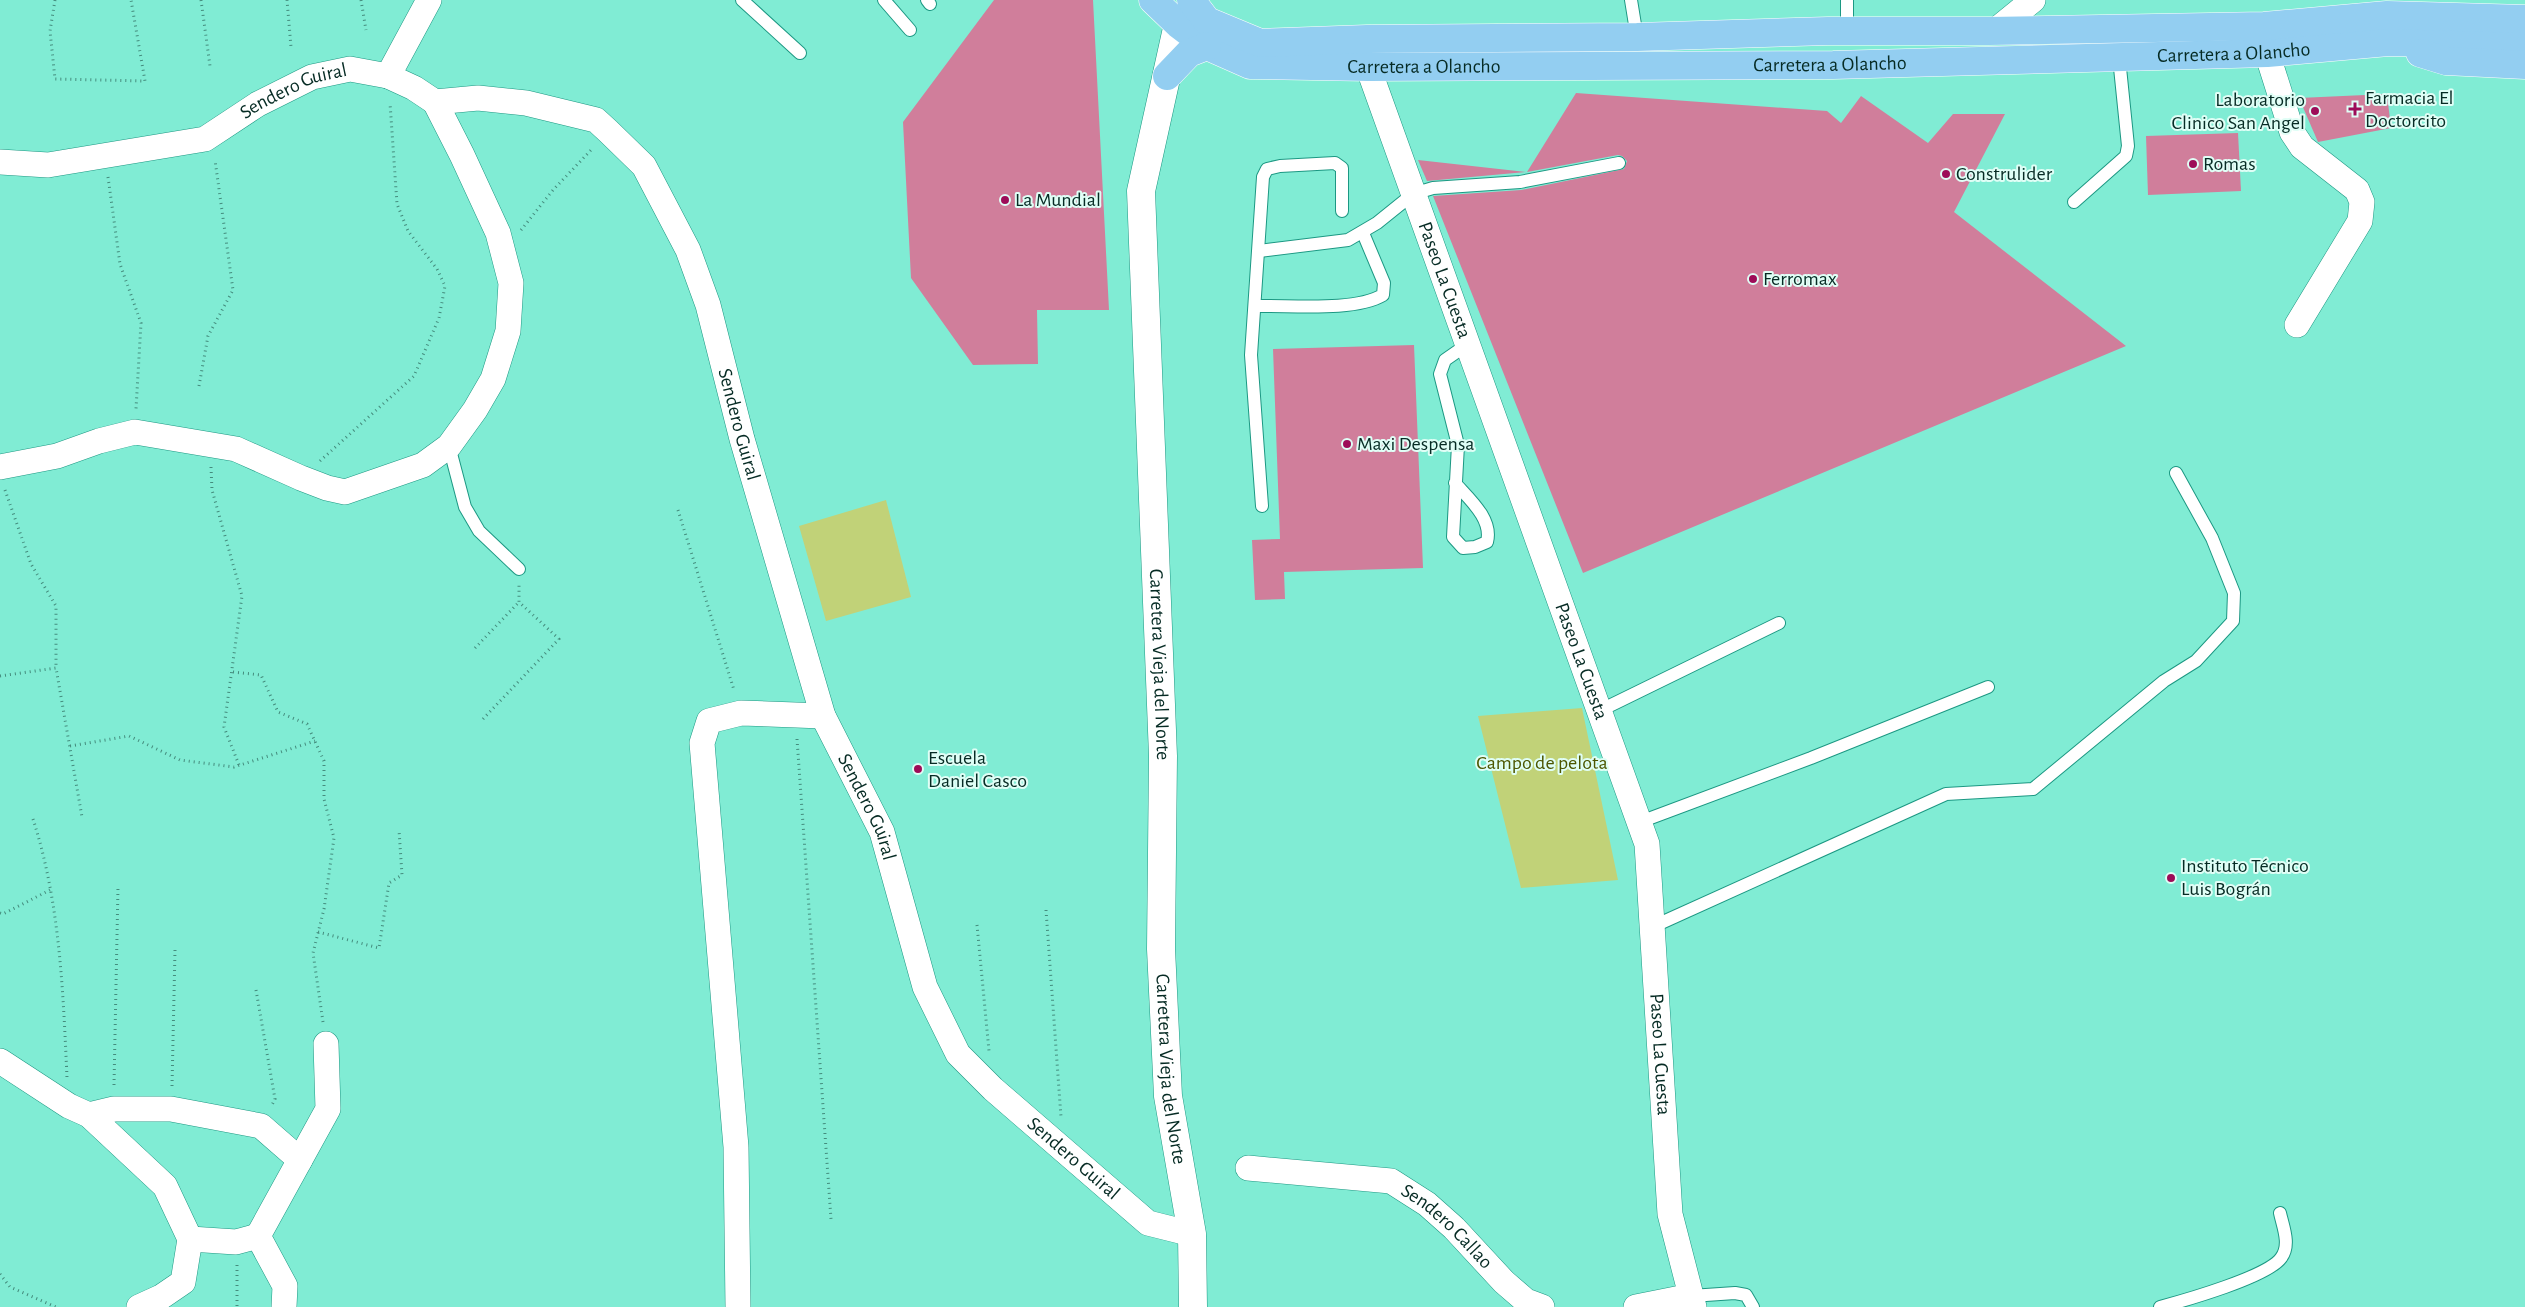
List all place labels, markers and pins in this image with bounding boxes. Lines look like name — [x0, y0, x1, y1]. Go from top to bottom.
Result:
place label: Farmacia El Doctorcito — [2365, 88, 2453, 131]
place label: Laboratorio Clinico San Angel — [2172, 90, 2305, 133]
marker: Farmacia El Doctorcito — [2349, 103, 2361, 115]
marker: Laboratorio Clinico San Angel — [2309, 105, 2321, 117]
place label: Romas — [2203, 154, 2256, 174]
marker: Romas — [2187, 158, 2199, 170]
place label: Construlider — [1956, 164, 2053, 184]
marker: Construlider — [1940, 168, 1952, 180]
place label: La Mundial — [1015, 190, 1101, 210]
marker: La Mundial — [999, 194, 1011, 206]
place label: Ferromax — [1763, 269, 1837, 289]
marker: Ferromax — [1747, 273, 1759, 285]
place label: Maxi Despensa — [1357, 434, 1475, 454]
marker: Maxi Despensa — [1341, 438, 1353, 450]
place label: Escuela Daniel Casco — [928, 748, 1027, 791]
marker: Escuela Daniel Casco — [912, 763, 924, 775]
place label: Instituto Técnico Luis Bográn — [2181, 856, 2309, 899]
marker: Instituto Técnico Luis Bográn — [2165, 872, 2177, 884]

